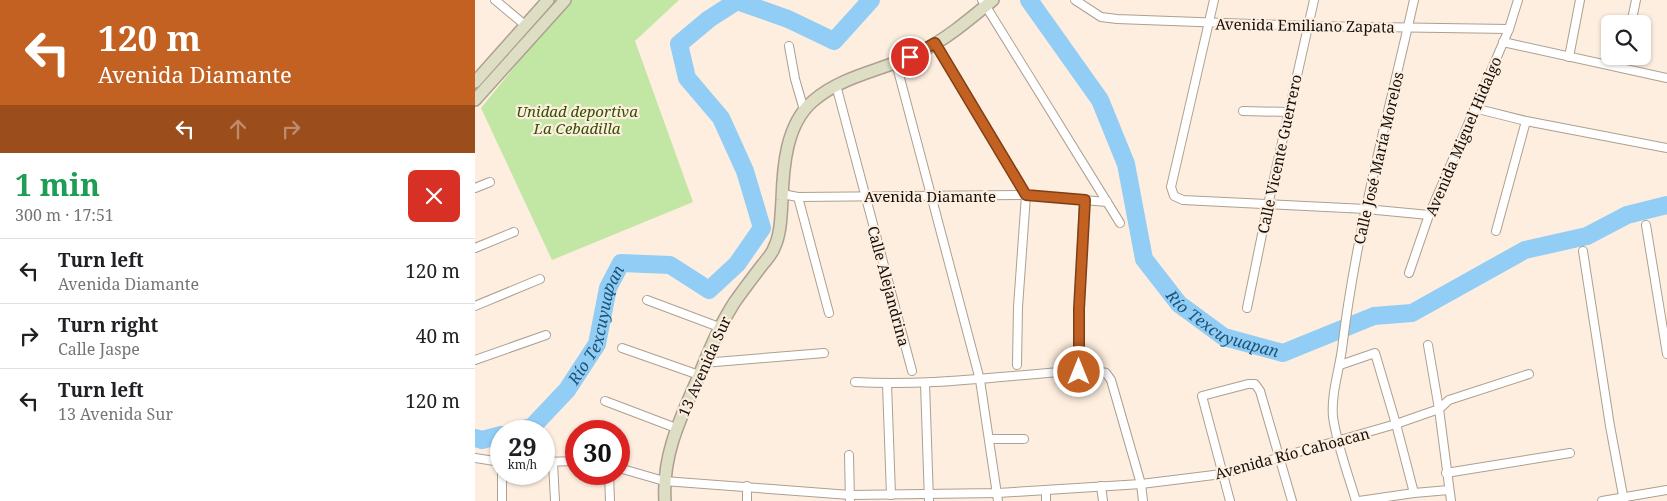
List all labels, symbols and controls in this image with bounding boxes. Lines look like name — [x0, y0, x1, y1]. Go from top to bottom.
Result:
street label: Avenida Emiliano Zapata — [1215, 13, 1395, 37]
text: 120 m — [98, 14, 201, 61]
map controls — [1601, 15, 1651, 65]
button: search — [1601, 15, 1651, 65]
icon: left — [15, 20, 80, 85]
pin — [889, 36, 931, 78]
icon: arrive — [896, 43, 924, 71]
street label: Avenida Miguel Hidalgo — [1420, 53, 1506, 219]
text: Avenida Diamante — [98, 59, 292, 89]
street label: Calle José María Morelos — [1348, 70, 1408, 246]
street label: Calle Vicente Guerrero — [1252, 73, 1306, 235]
park label: Unidad deportiva La Cebadilla — [516, 101, 638, 138]
icon: left — [171, 115, 199, 143]
icon: ahead — [224, 115, 252, 143]
icon: right — [277, 115, 305, 143]
text: 1 min — [15, 164, 100, 205]
button: close — [408, 170, 460, 222]
street label: Avenida Diamante — [864, 186, 996, 206]
text: 300 m · 17:51 — [15, 204, 114, 226]
street label: Calle Alejandrina — [863, 224, 915, 348]
text: Turn left — [58, 247, 144, 273]
icon: left — [15, 257, 43, 285]
text: 120 m — [405, 258, 460, 284]
water label: Río Texcuyuapan — [562, 261, 629, 389]
text: Avenida Diamante — [58, 273, 199, 295]
water label: Río Texcuyuapan — [1160, 284, 1282, 363]
text: Turn right — [58, 312, 158, 338]
street label: 13 Avenida Sur — [673, 313, 735, 419]
icon: right — [15, 322, 43, 350]
text: 40 m — [416, 323, 460, 349]
text: Calle Jaspe — [58, 338, 140, 360]
position arrow — [1052, 345, 1104, 397]
text: Turn left — [58, 377, 144, 403]
icon: left — [15, 387, 43, 415]
text: 120 m — [405, 388, 460, 414]
text: 13 Avenida Sur — [58, 403, 173, 425]
speed limit sign: 30 — [565, 420, 630, 485]
street label: Avenida Río Cahoacan — [1212, 423, 1372, 483]
text: 29 — [508, 429, 537, 463]
text: km/h — [508, 456, 537, 473]

